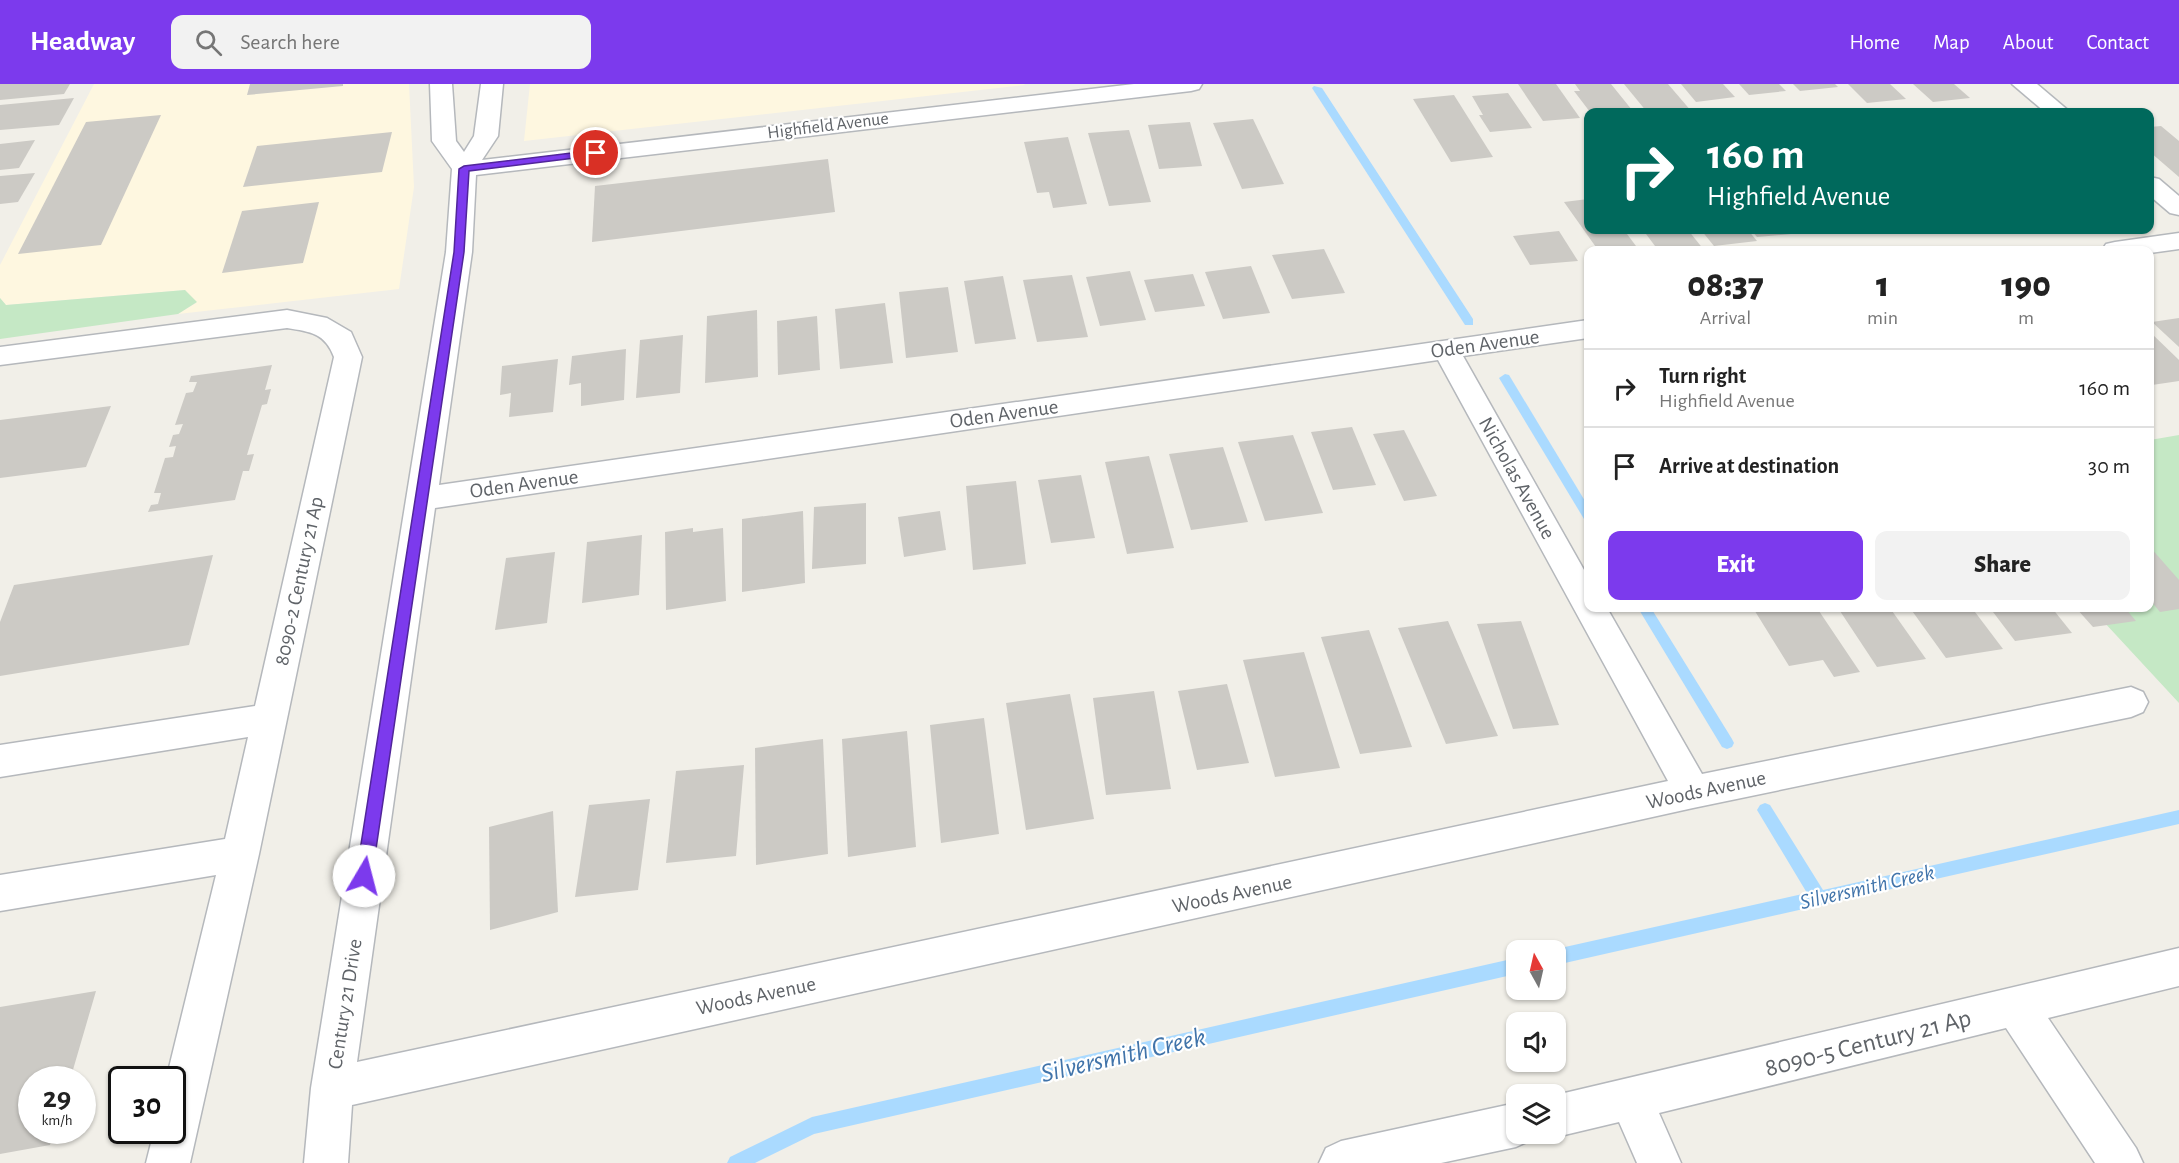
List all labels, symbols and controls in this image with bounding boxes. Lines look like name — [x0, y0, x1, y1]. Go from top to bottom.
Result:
search box — [171, 15, 591, 69]
icon: search — [192, 26, 225, 59]
text: Headway — [30, 28, 135, 56]
text: Search here — [240, 31, 340, 53]
text: Home — [1849, 32, 1900, 53]
text: Map — [1933, 32, 1970, 53]
text: About — [2003, 32, 2053, 53]
text: Contact — [2086, 32, 2149, 53]
street label: Highfield Avenue — [766, 110, 890, 142]
pin — [570, 127, 621, 178]
icon: right — [1608, 132, 1686, 210]
text: 160 m — [1707, 134, 1805, 176]
icon: arrive — [579, 136, 612, 169]
text: Highfield Avenue — [1707, 183, 1890, 210]
text: 08:37 — [1687, 267, 1764, 303]
text: 1 — [1876, 267, 1889, 303]
text: 190 — [2001, 267, 2051, 303]
text: Arrival — [1700, 308, 1751, 328]
text: min — [1867, 308, 1898, 328]
text: m — [2018, 308, 2034, 328]
street label: Oden Avenue — [1429, 326, 1541, 362]
text: Turn right — [1659, 365, 1746, 387]
icon: right — [1608, 372, 1641, 405]
text: 160 m — [2079, 377, 2130, 399]
text: Highfield Avenue — [1659, 391, 1795, 411]
street label: Oden Avenue — [948, 396, 1060, 432]
street label: Nicholas Avenue — [1475, 413, 1559, 543]
icon: arrive — [1608, 450, 1641, 483]
text: Arrive at destination — [1659, 455, 1839, 477]
text: 30 m — [2088, 455, 2130, 477]
street label: Oden Avenue — [468, 466, 580, 502]
street label: 8090-2 Century 21 Ap — [271, 495, 327, 667]
button: Exit — [1608, 531, 1863, 600]
button: Share — [1875, 531, 2130, 600]
street label: Woods Avenue — [1644, 767, 1768, 813]
position arrow — [332, 844, 396, 908]
water label: Silversmith Creek — [1798, 861, 1936, 913]
street label: Woods Avenue — [1170, 871, 1294, 917]
street label: Century 21 Drive — [324, 937, 366, 1071]
north arrow — [1506, 940, 1566, 1000]
map controls — [1506, 940, 1566, 1144]
street label: Woods Avenue — [694, 973, 818, 1019]
street label: 8090-5 Century 21 Ap — [1762, 1005, 1974, 1081]
button: sound — [1506, 1012, 1566, 1072]
water label: Silversmith Creek — [1038, 1023, 1208, 1087]
speed limit sign: 30 — [108, 1066, 186, 1144]
text: 29 — [43, 1083, 71, 1113]
button: layers — [1506, 1084, 1566, 1144]
text: km/h — [42, 1113, 72, 1128]

